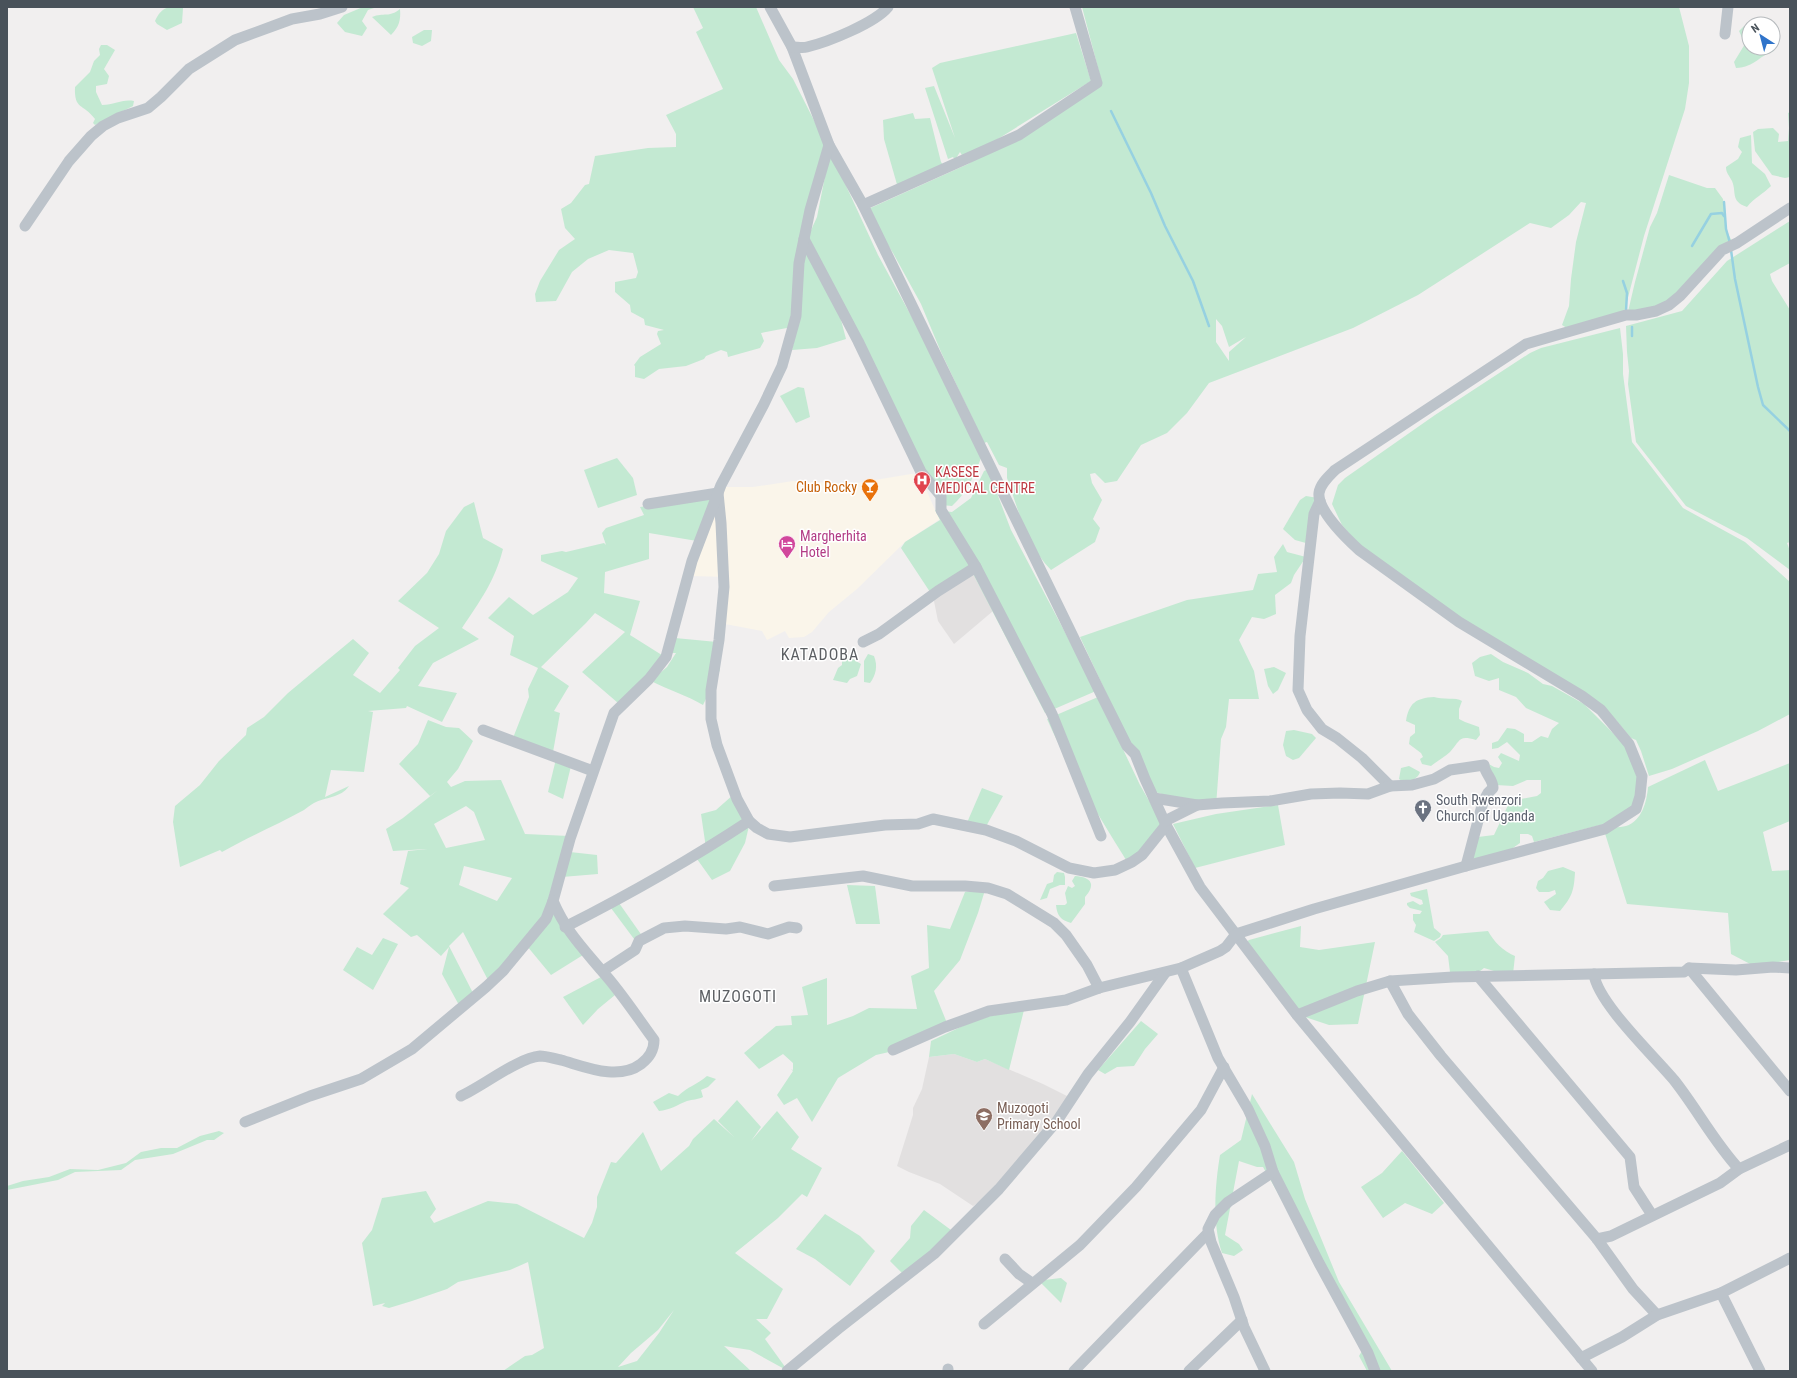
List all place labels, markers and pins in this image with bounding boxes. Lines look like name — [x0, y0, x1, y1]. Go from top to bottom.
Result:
place label: KASESE MEDICAL CENTRE — [935, 464, 1035, 496]
hospital icon: KASESE MEDICAL CENTRE — [912, 470, 932, 495]
bar icon: Club Rocky — [860, 477, 880, 502]
place label: Club Rocky — [796, 479, 857, 495]
place label: Margherhita Hotel — [800, 528, 867, 560]
hotel icon: Margherhita Hotel — [777, 534, 797, 559]
place label: South Rwenzori Church of Uganda — [1436, 792, 1535, 824]
church icon: South Rwenzori Church of Uganda — [1413, 798, 1433, 823]
place label: Muzogoti Primary School — [997, 1100, 1081, 1132]
school or university icon: Muzogoti Primary School — [974, 1106, 994, 1131]

